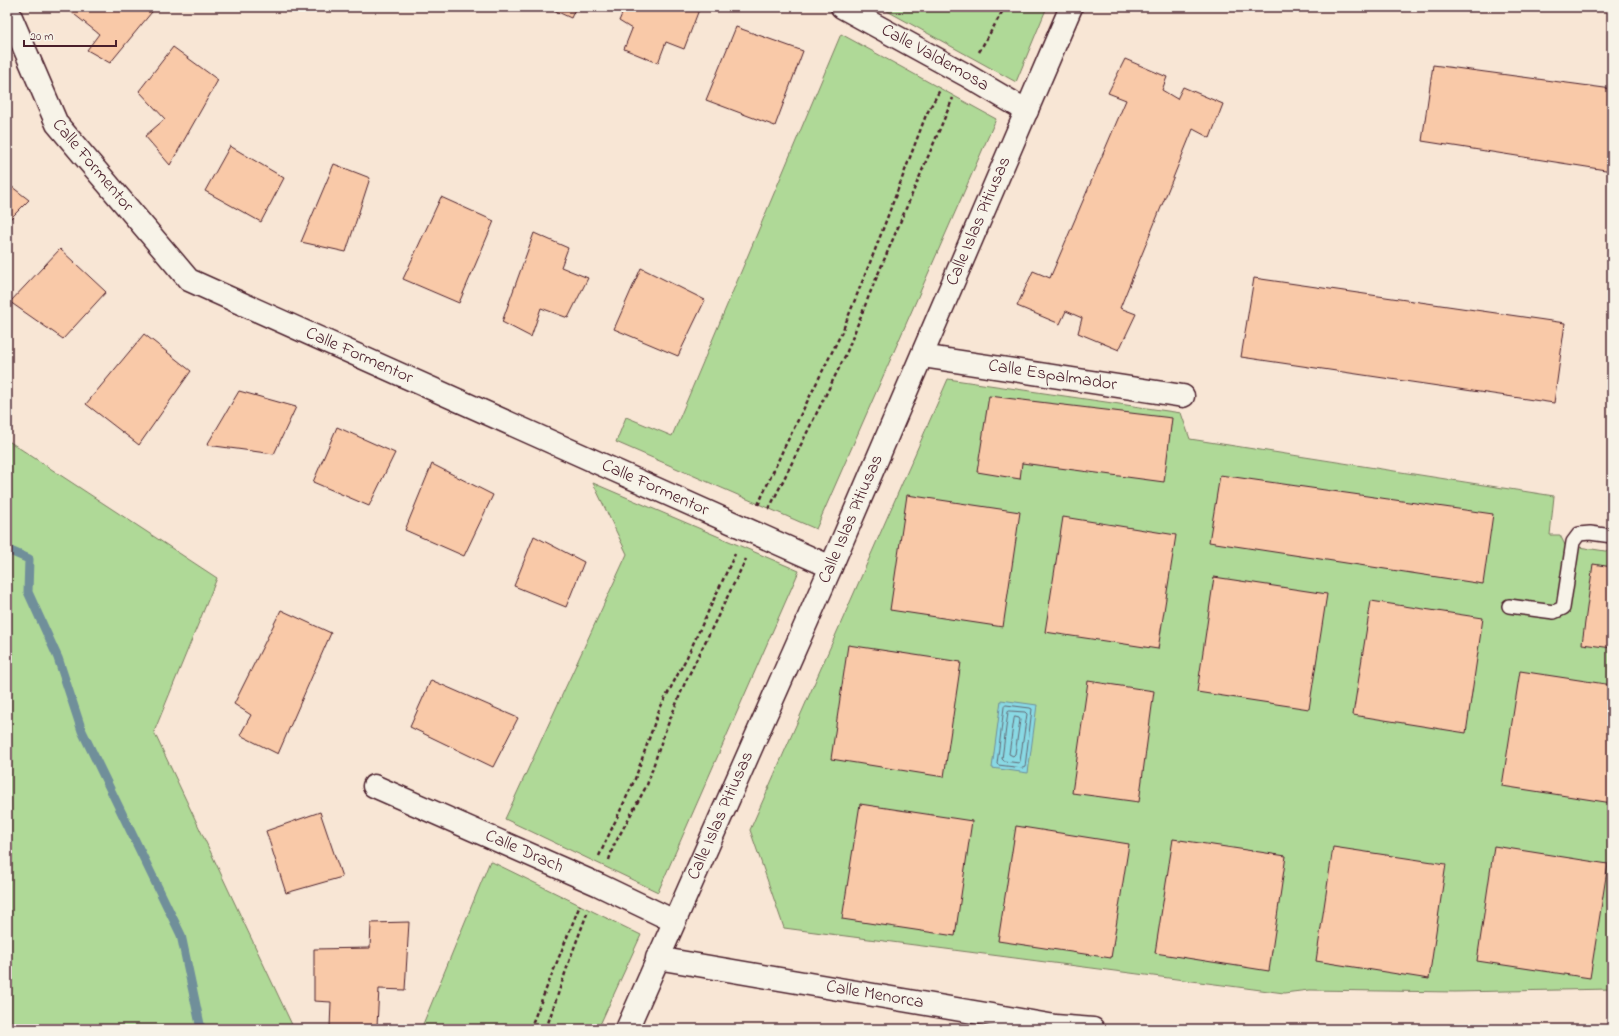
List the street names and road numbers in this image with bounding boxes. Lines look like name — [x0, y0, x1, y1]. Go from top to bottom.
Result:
street label: Calle Valdemosa — [876, 18, 994, 99]
street label: Calle Formentor — [45, 113, 140, 218]
street label: Calle Islas Pitiusas — [940, 153, 1018, 290]
street label: Calle Formentor — [301, 321, 417, 392]
street label: Calle Espalmador — [986, 353, 1119, 399]
street label: Calle Islas Pitiusas — [812, 451, 891, 588]
street label: Calle Formentor — [597, 453, 713, 524]
street label: Calle Islas Pitiusas — [681, 747, 761, 884]
street label: Calle Drach — [481, 823, 568, 881]
street label: Calle Menorca — [824, 974, 926, 1016]

